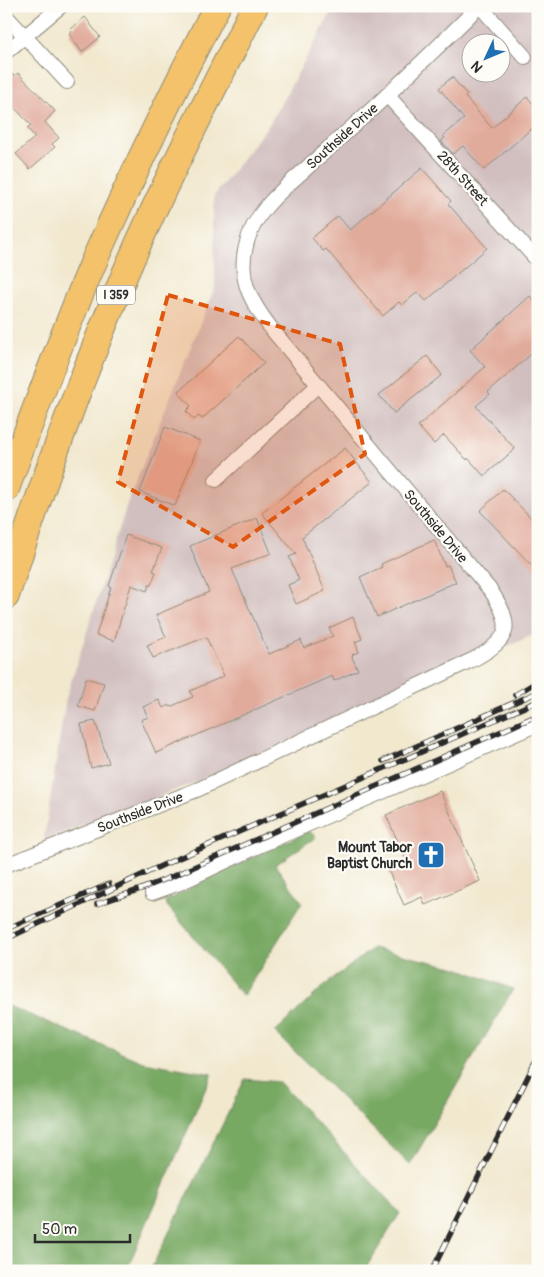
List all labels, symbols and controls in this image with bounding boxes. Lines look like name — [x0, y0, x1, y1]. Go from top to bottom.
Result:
north arrow — [462, 32, 512, 82]
text: N — [468, 57, 486, 76]
street label: Southside Drive — [303, 100, 382, 173]
street label: 28th Street — [434, 147, 492, 210]
road number: I 359 — [97, 286, 135, 304]
street label: Southside Drive — [400, 486, 471, 567]
street label: Southside Drive — [95, 788, 186, 837]
place label: Mount Tabor Baptist Church — [327, 839, 413, 872]
church icon: Mount Tabor Baptist Church — [416, 840, 446, 870]
scale bar — [35, 1212, 130, 1244]
text: 50 m — [42, 1220, 77, 1239]

